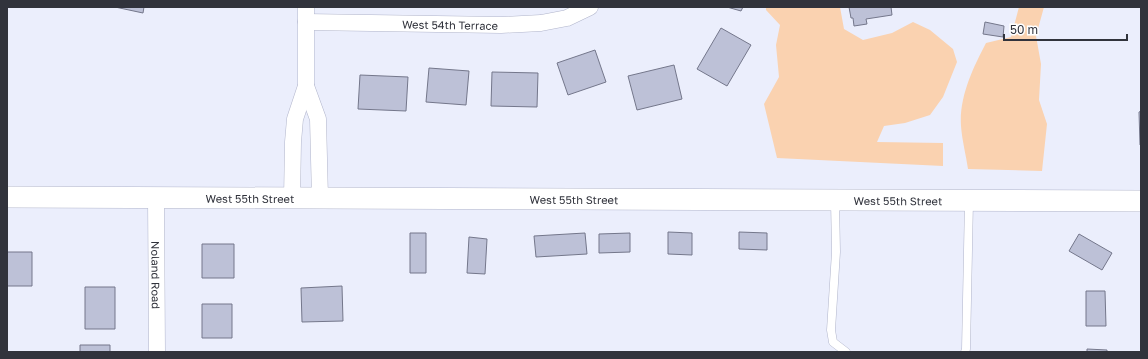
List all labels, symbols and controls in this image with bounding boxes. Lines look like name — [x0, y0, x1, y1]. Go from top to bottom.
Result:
scale bar — [1004, 16, 1127, 42]
street label: West 54th Terrace — [402, 17, 498, 31]
text: 50 m — [1010, 22, 1038, 37]
street label: West 55th Street — [206, 191, 294, 205]
street label: West 55th Street — [530, 192, 618, 206]
street label: West 55th Street — [854, 193, 942, 207]
street label: Noland Road — [150, 241, 163, 309]

